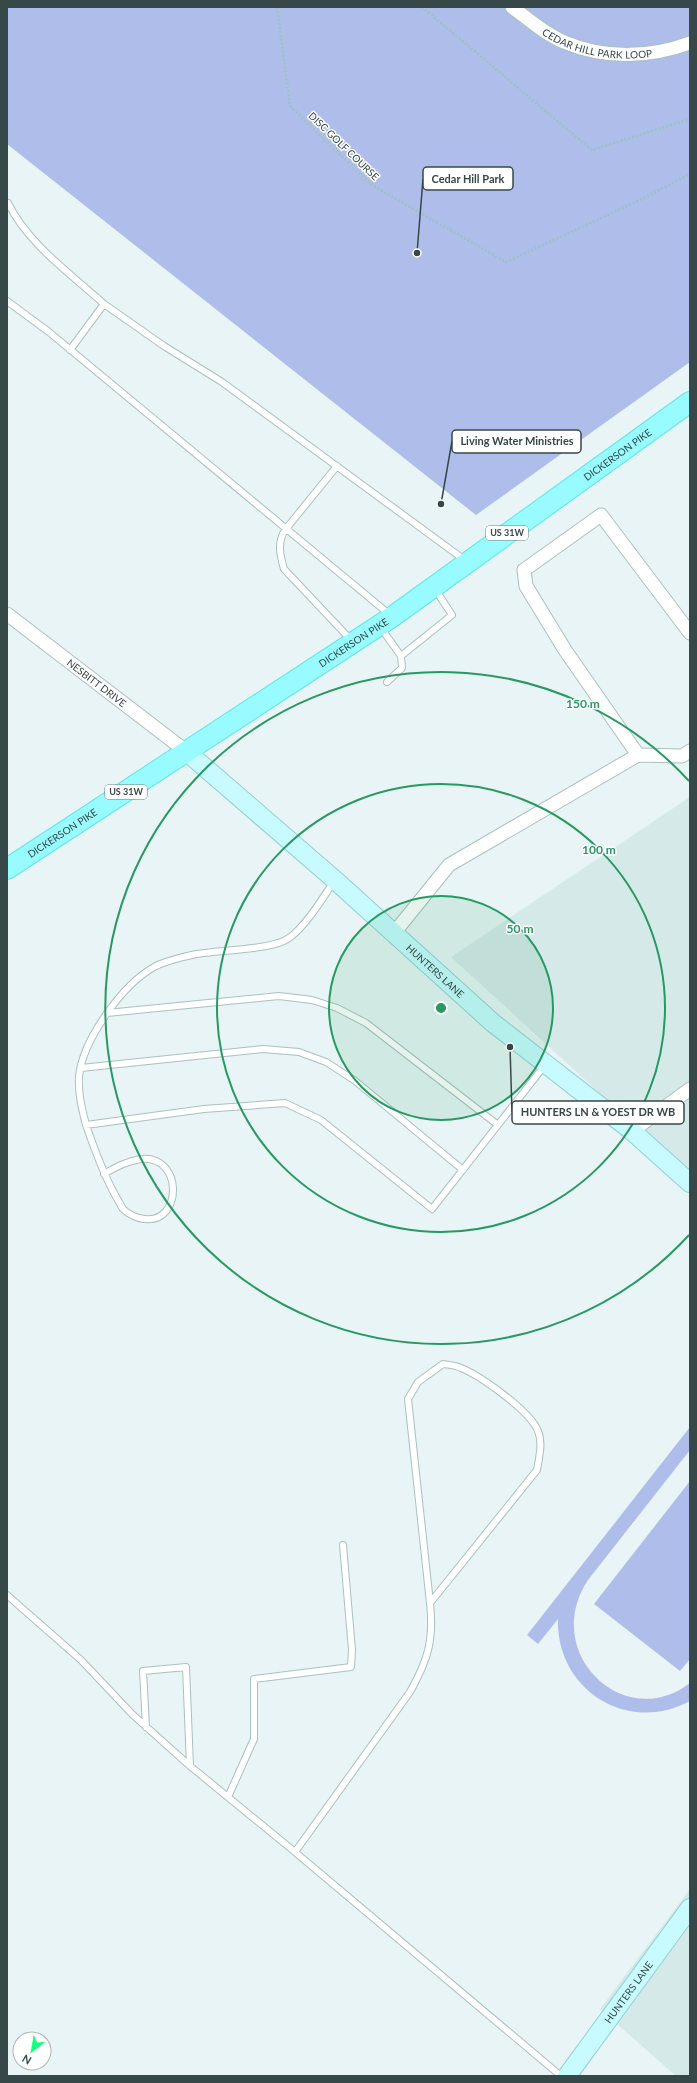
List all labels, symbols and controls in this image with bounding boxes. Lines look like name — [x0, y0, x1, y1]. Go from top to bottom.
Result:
street label: CEDAR HILL PARK LOOP — [540, 26, 653, 61]
street label: DISC GOLF COURSE — [306, 109, 382, 183]
callout: Cedar Hill Park — [423, 167, 513, 190]
text: Cedar Hill Park — [432, 172, 505, 185]
street label: DICKERSON PIKE — [581, 426, 654, 483]
callout: Living Water Ministries — [452, 430, 581, 453]
text: Living Water Ministries — [460, 434, 574, 447]
road number: US 31W — [486, 526, 528, 540]
street label: DICKERSON PIKE — [316, 615, 391, 669]
street label: NESBITT DRIVE — [65, 656, 129, 709]
text: 150 m — [566, 696, 600, 711]
road number: US 31W — [105, 785, 147, 799]
street label: DICKERSON PIKE — [25, 806, 99, 860]
text: 100 m — [582, 842, 616, 857]
text: 50 m — [507, 921, 533, 936]
street label: HUNTERS LANE — [404, 942, 467, 1000]
centre of rings — [434, 1001, 448, 1015]
callout: HUNTERS LN & YOEST DR WB — [512, 1101, 684, 1124]
text: HUNTERS LN & YOEST DR WB — [521, 1105, 675, 1118]
street label: HUNTERS LANE — [602, 1959, 655, 2025]
north arrow — [12, 2031, 52, 2071]
text: N — [20, 2052, 34, 2068]

